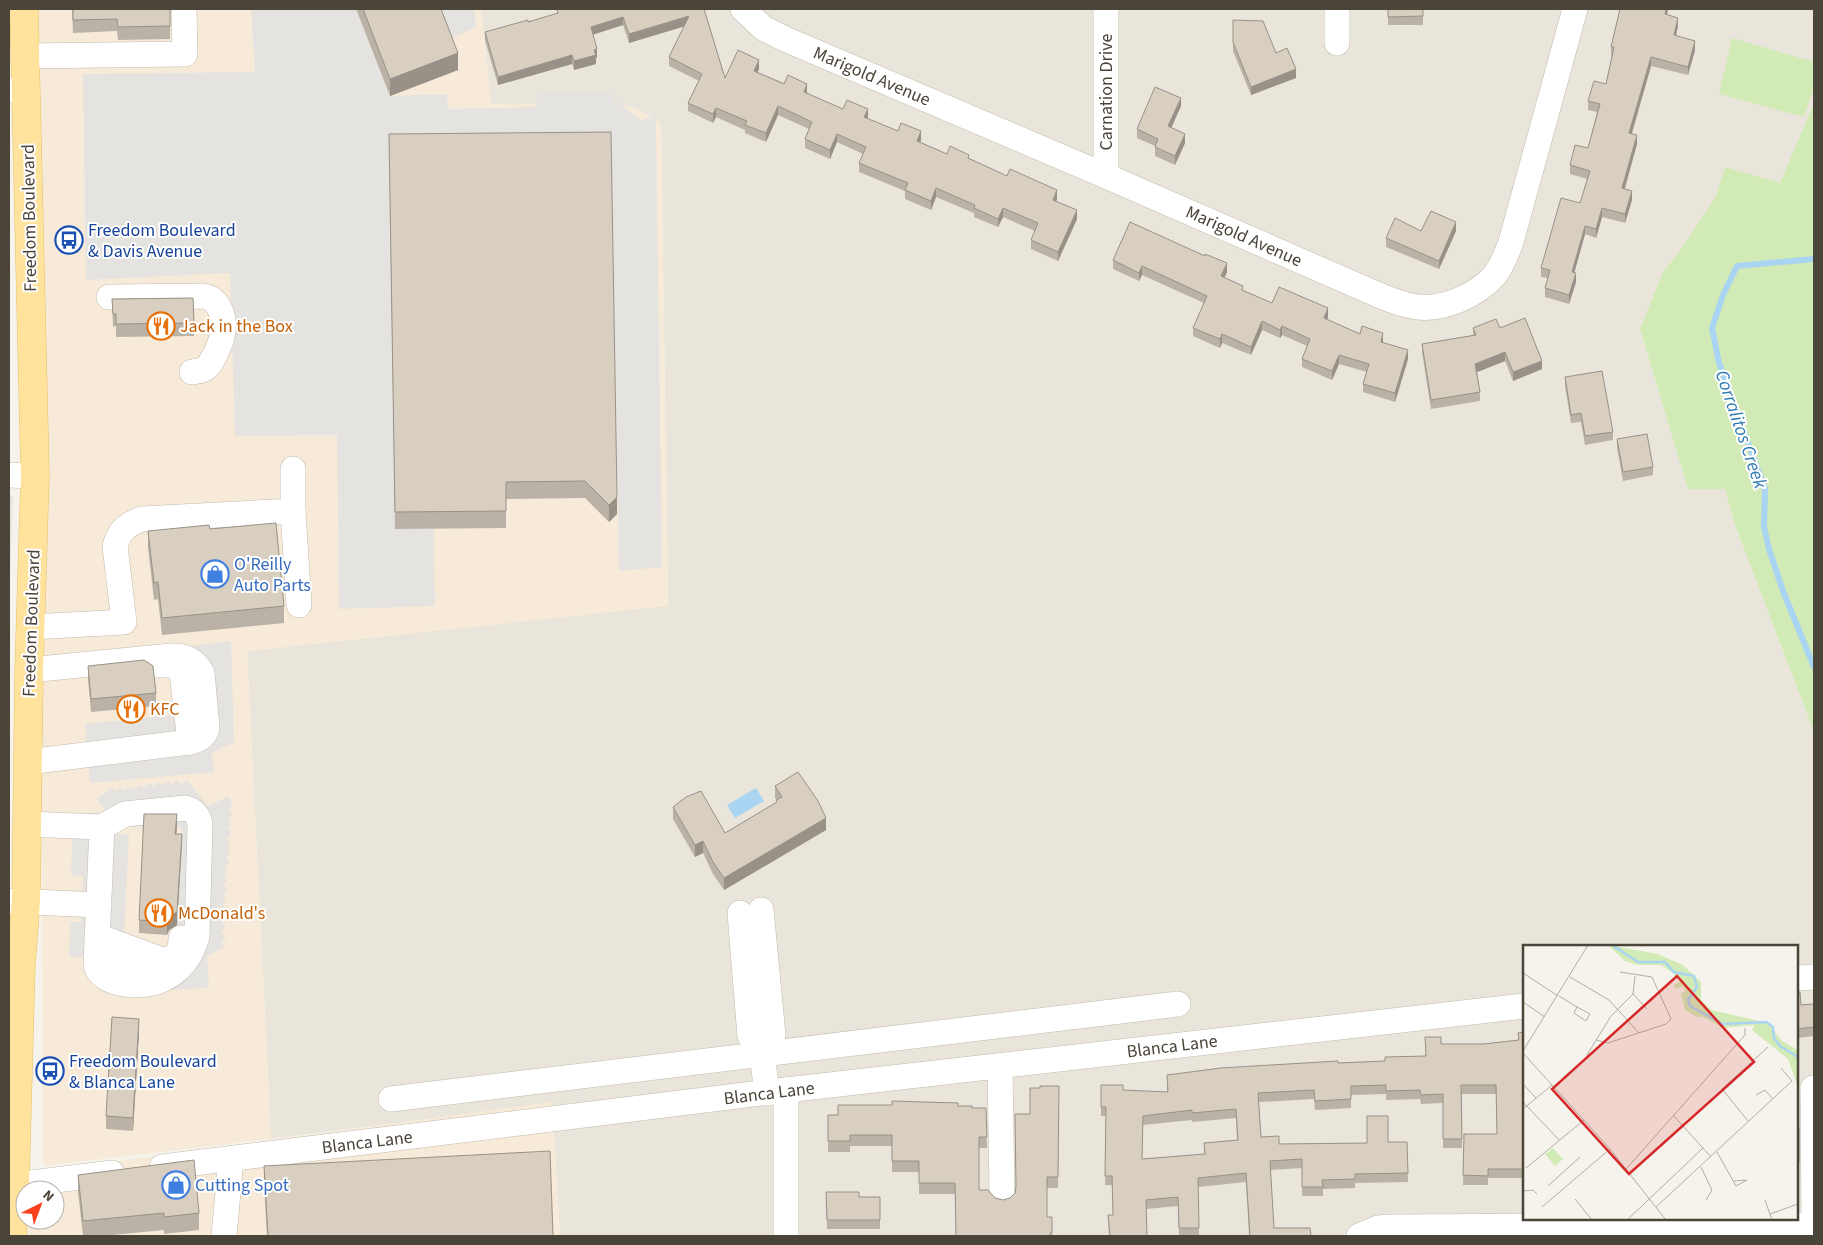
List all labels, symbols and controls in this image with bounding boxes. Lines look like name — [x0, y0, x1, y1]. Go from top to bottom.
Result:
street label: Carnation Drive — [1094, 33, 1119, 151]
street label: Marigold Avenue — [809, 41, 934, 112]
street label: Freedom Boulevard — [16, 144, 43, 292]
street label: Marigold Avenue — [1182, 200, 1306, 273]
place label: Freedom Boulevard & Davis Avenue — [88, 218, 236, 264]
bus stop icon: Freedom Boulevard & Davis Avenue — [54, 225, 84, 255]
restaurant icon: Jack in the Box — [146, 311, 176, 341]
place label: Jack in the Box — [180, 314, 293, 339]
water label: Corralitos Creek — [1708, 367, 1774, 493]
street label: Freedom Boulevard — [16, 549, 47, 697]
place label: O'Reilly Auto Parts — [234, 552, 311, 598]
shop icon: O'Reilly Auto Parts — [200, 559, 230, 589]
restaurant icon: KFC — [116, 694, 146, 724]
place label: KFC — [150, 697, 179, 722]
restaurant icon: McDonald's — [144, 898, 174, 928]
place label: McDonald's — [178, 901, 265, 926]
inset map — [1523, 945, 1798, 1220]
street label: Blanca Lane — [1125, 1029, 1219, 1064]
place label: Freedom Boulevard & Blanca Lane — [69, 1049, 217, 1095]
bus stop icon: Freedom Boulevard & Blanca Lane — [35, 1056, 65, 1086]
street label: Blanca Lane — [722, 1076, 816, 1111]
street label: Blanca Lane — [320, 1125, 414, 1160]
shop icon: Cutting Spot — [161, 1170, 191, 1200]
place label: Cutting Spot — [195, 1173, 289, 1198]
north arrow — [15, 1180, 65, 1230]
text: N — [38, 1186, 58, 1207]

